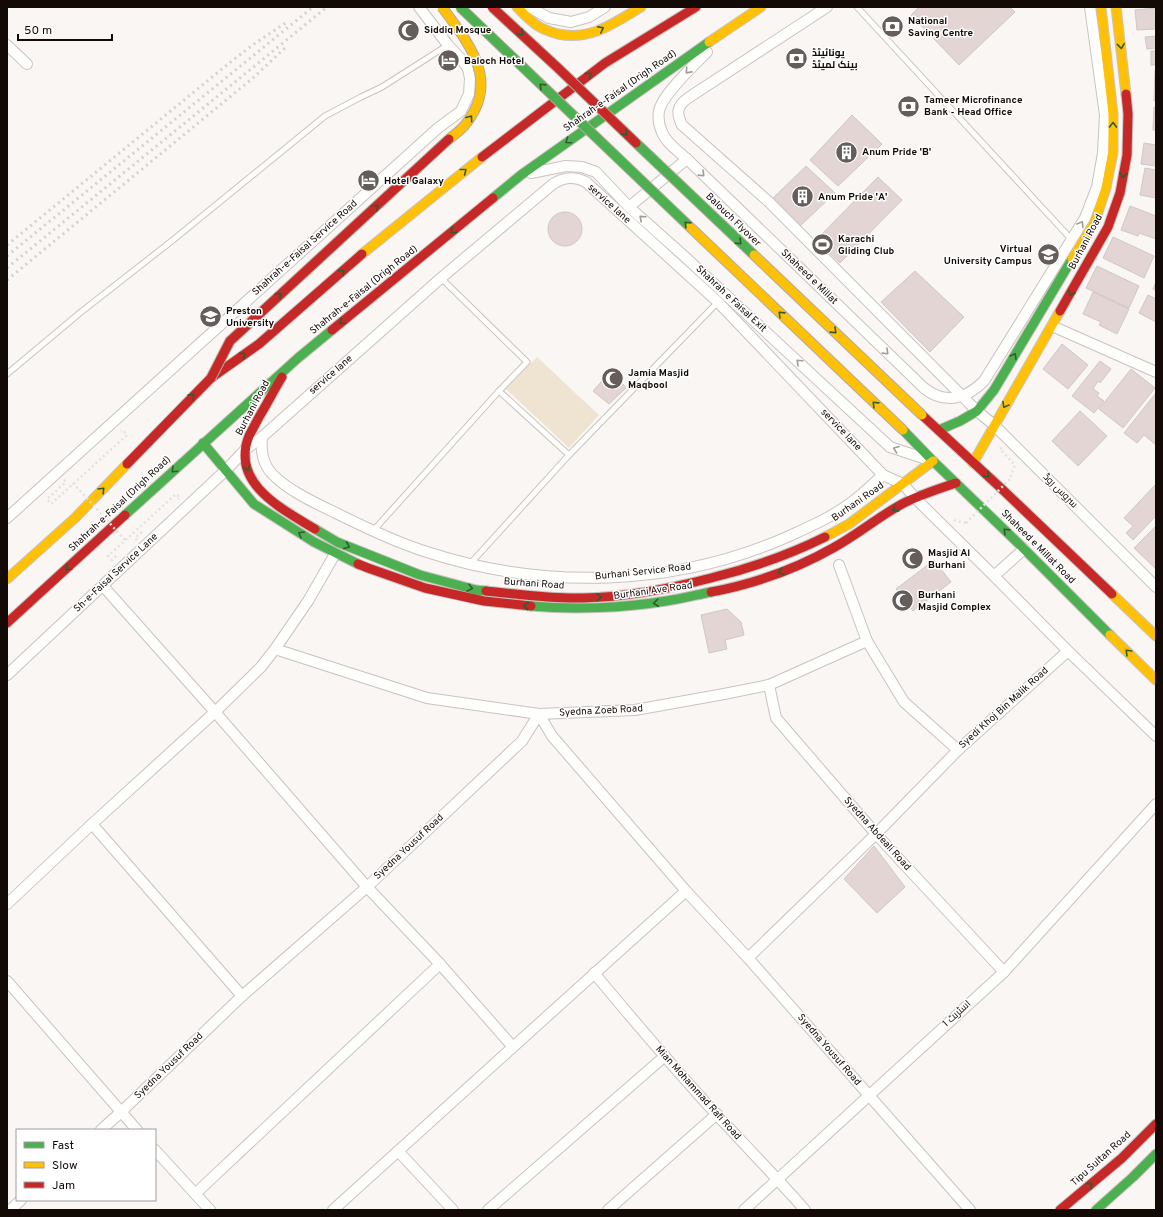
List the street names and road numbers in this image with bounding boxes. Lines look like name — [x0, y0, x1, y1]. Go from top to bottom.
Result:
street label: Shahrah-e-Faisal (Drigh Road) — [561, 47, 679, 135]
street label: service lane — [585, 181, 633, 227]
street label: Balouch Flyover — [703, 190, 764, 250]
street label: Shahrah-e-Faisal Service Road — [250, 197, 360, 299]
street label: Burhani Road — [1066, 212, 1106, 272]
street label: Shahrah-e-Faisal (Drigh Road) — [307, 242, 421, 338]
street label: Shaheed e Millat — [778, 247, 840, 308]
street label: Shahrah e Faisal Exit — [693, 263, 769, 335]
street label: service lane — [306, 352, 356, 398]
street label: Burhani Road — [233, 378, 273, 438]
street label: service lane — [818, 406, 864, 454]
street label: Shahrah-e-Faisal (Drigh Road) — [66, 453, 174, 555]
street label: سروس روڈ — [1040, 471, 1080, 511]
street label: Burhani Road — [829, 479, 887, 525]
street label: Shaheed e Millat Road — [998, 507, 1078, 587]
street label: Sh-e-Faisal Service Lane — [71, 531, 161, 615]
street label: Burhani Service Road — [594, 560, 692, 584]
street label: Burhani Road — [503, 575, 565, 593]
street label: Burhani Ave Road — [613, 579, 693, 603]
street label: Syedi Khoj Bin Malik Road — [957, 664, 1051, 752]
street label: Syedna Zoeb Road — [559, 702, 643, 720]
street label: Syedna Abdeali Road — [841, 795, 913, 873]
street label: Syedna Yousuf Road — [371, 811, 447, 883]
street label: اسٹریٹ 1 — [940, 998, 974, 1030]
street label: Syedna Yousuf Road — [794, 1011, 864, 1089]
street label: Syedna Yousuf Road — [132, 1030, 206, 1102]
street label: Mian Mohammad Rafi Road — [652, 1043, 744, 1143]
street label: Tipu Sultan Road — [1068, 1129, 1134, 1189]

